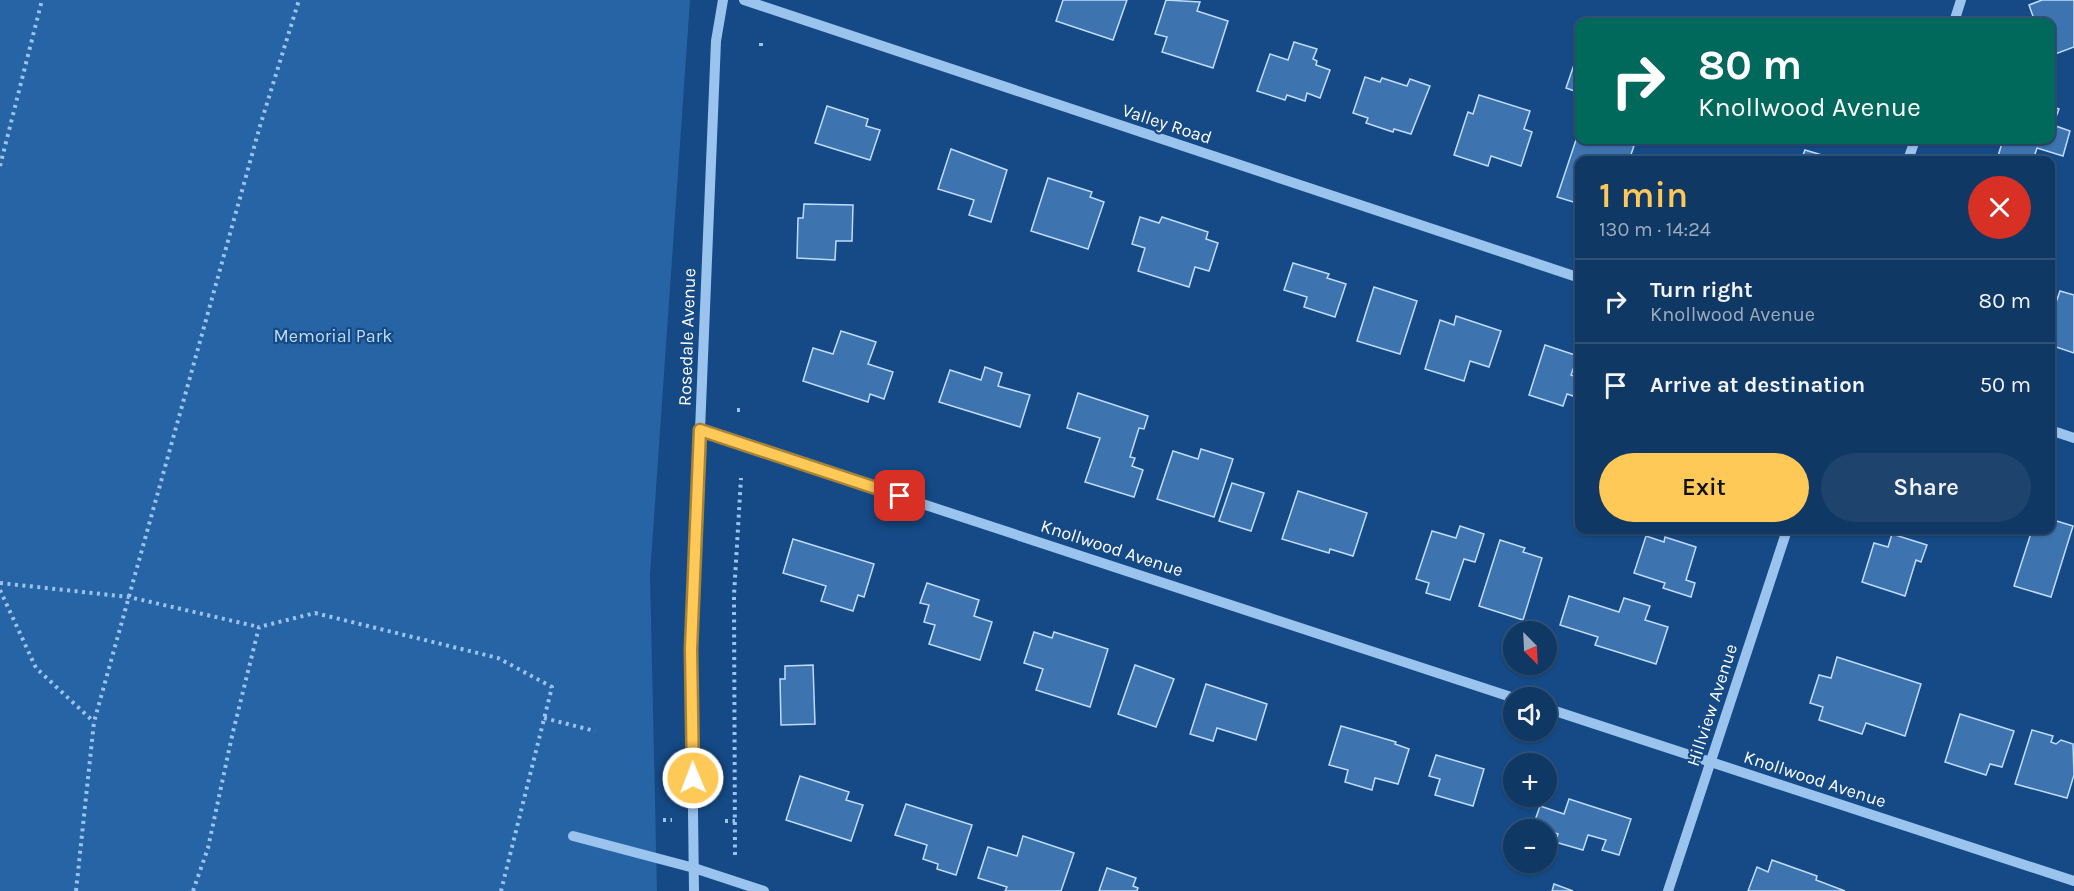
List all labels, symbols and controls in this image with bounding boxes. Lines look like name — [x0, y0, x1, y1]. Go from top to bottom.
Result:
text: 80 m — [1698, 40, 1802, 90]
icon: right — [1599, 42, 1677, 120]
text: Knollwood Avenue — [1698, 91, 1921, 123]
street label: Valley Road — [1119, 99, 1215, 149]
text: 1 min — [1599, 174, 1688, 216]
button: close — [1968, 176, 2031, 239]
text: 130 m · 14:24 — [1599, 218, 1711, 241]
street label: Rosedale Avenue — [674, 268, 700, 406]
text: Turn right — [1650, 277, 1753, 303]
icon: right — [1599, 285, 1632, 318]
text: 80 m — [1979, 288, 2031, 314]
text: Knollwood Avenue — [1650, 303, 1815, 326]
park label: Memorial Park — [274, 325, 392, 347]
icon: arrive — [1599, 369, 1632, 402]
text: Arrive at destination — [1650, 372, 1865, 398]
text: 50 m — [1980, 372, 2031, 398]
button: Exit — [1599, 453, 1809, 522]
button: Share — [1821, 453, 2031, 522]
pin — [874, 470, 925, 521]
icon: arrive — [883, 479, 916, 512]
street label: Knollwood Avenue — [1038, 515, 1186, 581]
north arrow — [1503, 621, 1557, 675]
map controls — [1503, 621, 1557, 873]
street label: Hillview Avenue — [1682, 641, 1742, 769]
button: sound — [1503, 687, 1557, 741]
position arrow — [661, 746, 725, 810]
street label: Knollwood Avenue — [1741, 746, 1889, 812]
button: + — [1503, 753, 1557, 807]
button: − — [1503, 819, 1557, 873]

